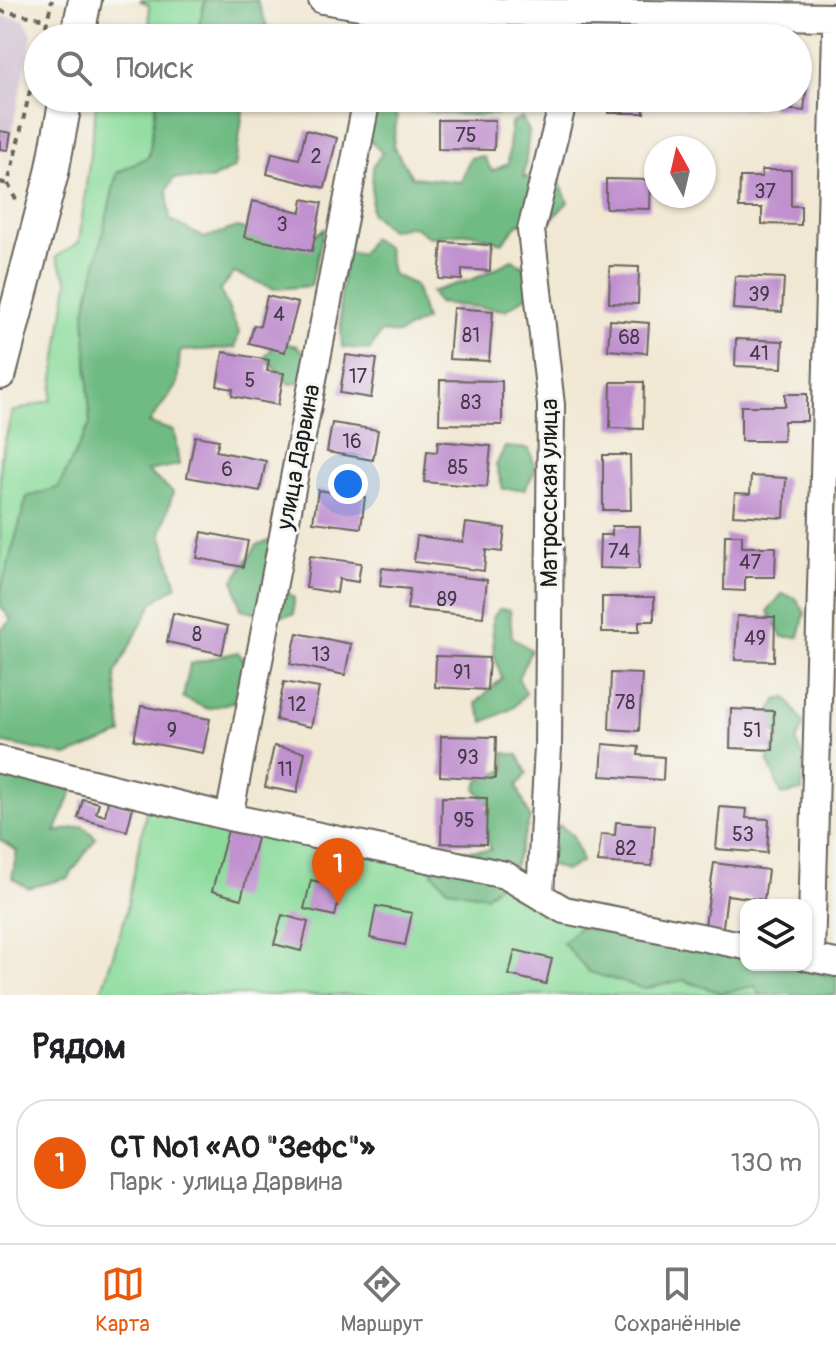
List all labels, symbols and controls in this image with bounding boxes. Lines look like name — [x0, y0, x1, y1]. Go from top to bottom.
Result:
search box — [24, 24, 812, 112]
icon: search — [52, 46, 96, 90]
text: Поиск — [116, 50, 194, 87]
house number: 75 — [455, 123, 477, 148]
north arrow — [644, 136, 716, 208]
house number: 2 — [310, 144, 322, 169]
house number: 37 — [754, 179, 776, 204]
house number: 3 — [276, 212, 288, 237]
house number: 39 — [748, 282, 770, 307]
house number: 4 — [273, 302, 285, 327]
house number: 81 — [462, 323, 480, 348]
house number: 68 — [618, 325, 640, 350]
house number: 41 — [749, 341, 769, 366]
house number: 17 — [349, 364, 368, 389]
house number: 5 — [245, 368, 255, 393]
street label: улица Дарвина — [270, 382, 327, 533]
house number: 83 — [460, 390, 482, 415]
street label: Матросская улица — [535, 399, 564, 587]
house number: 16 — [342, 429, 362, 454]
house number: 85 — [448, 455, 468, 480]
house number: 6 — [221, 457, 233, 482]
your location — [328, 464, 368, 504]
house number: 74 — [608, 539, 630, 564]
house number: 47 — [739, 550, 762, 575]
house number: 89 — [437, 587, 457, 612]
house number: 8 — [192, 622, 202, 647]
house number: 49 — [744, 626, 766, 651]
house number: 13 — [312, 642, 330, 667]
house number: 91 — [453, 660, 471, 685]
house number: 78 — [615, 690, 635, 715]
house number: 12 — [288, 692, 307, 717]
house number: 9 — [167, 718, 177, 743]
house number: 51 — [743, 718, 761, 743]
house number: 93 — [457, 745, 479, 770]
house number: 11 — [277, 757, 293, 782]
house number: 95 — [453, 808, 475, 833]
house number: 53 — [732, 822, 754, 847]
house number: 82 — [615, 836, 637, 861]
pin: 1 — [312, 838, 364, 904]
map controls — [740, 899, 812, 971]
button: layers — [740, 899, 812, 971]
text: Рядом — [32, 1026, 126, 1069]
text: СТ №1 «АО "Зефс"» — [110, 1129, 375, 1166]
text: 1 — [55, 1147, 65, 1179]
text: 130 m — [731, 1147, 802, 1179]
text: Парк · улица Дарвина — [110, 1166, 343, 1198]
tab: Карта — [95, 1262, 150, 1338]
tab: Маршрут — [340, 1262, 423, 1338]
tab: Сохранённые — [614, 1262, 741, 1338]

